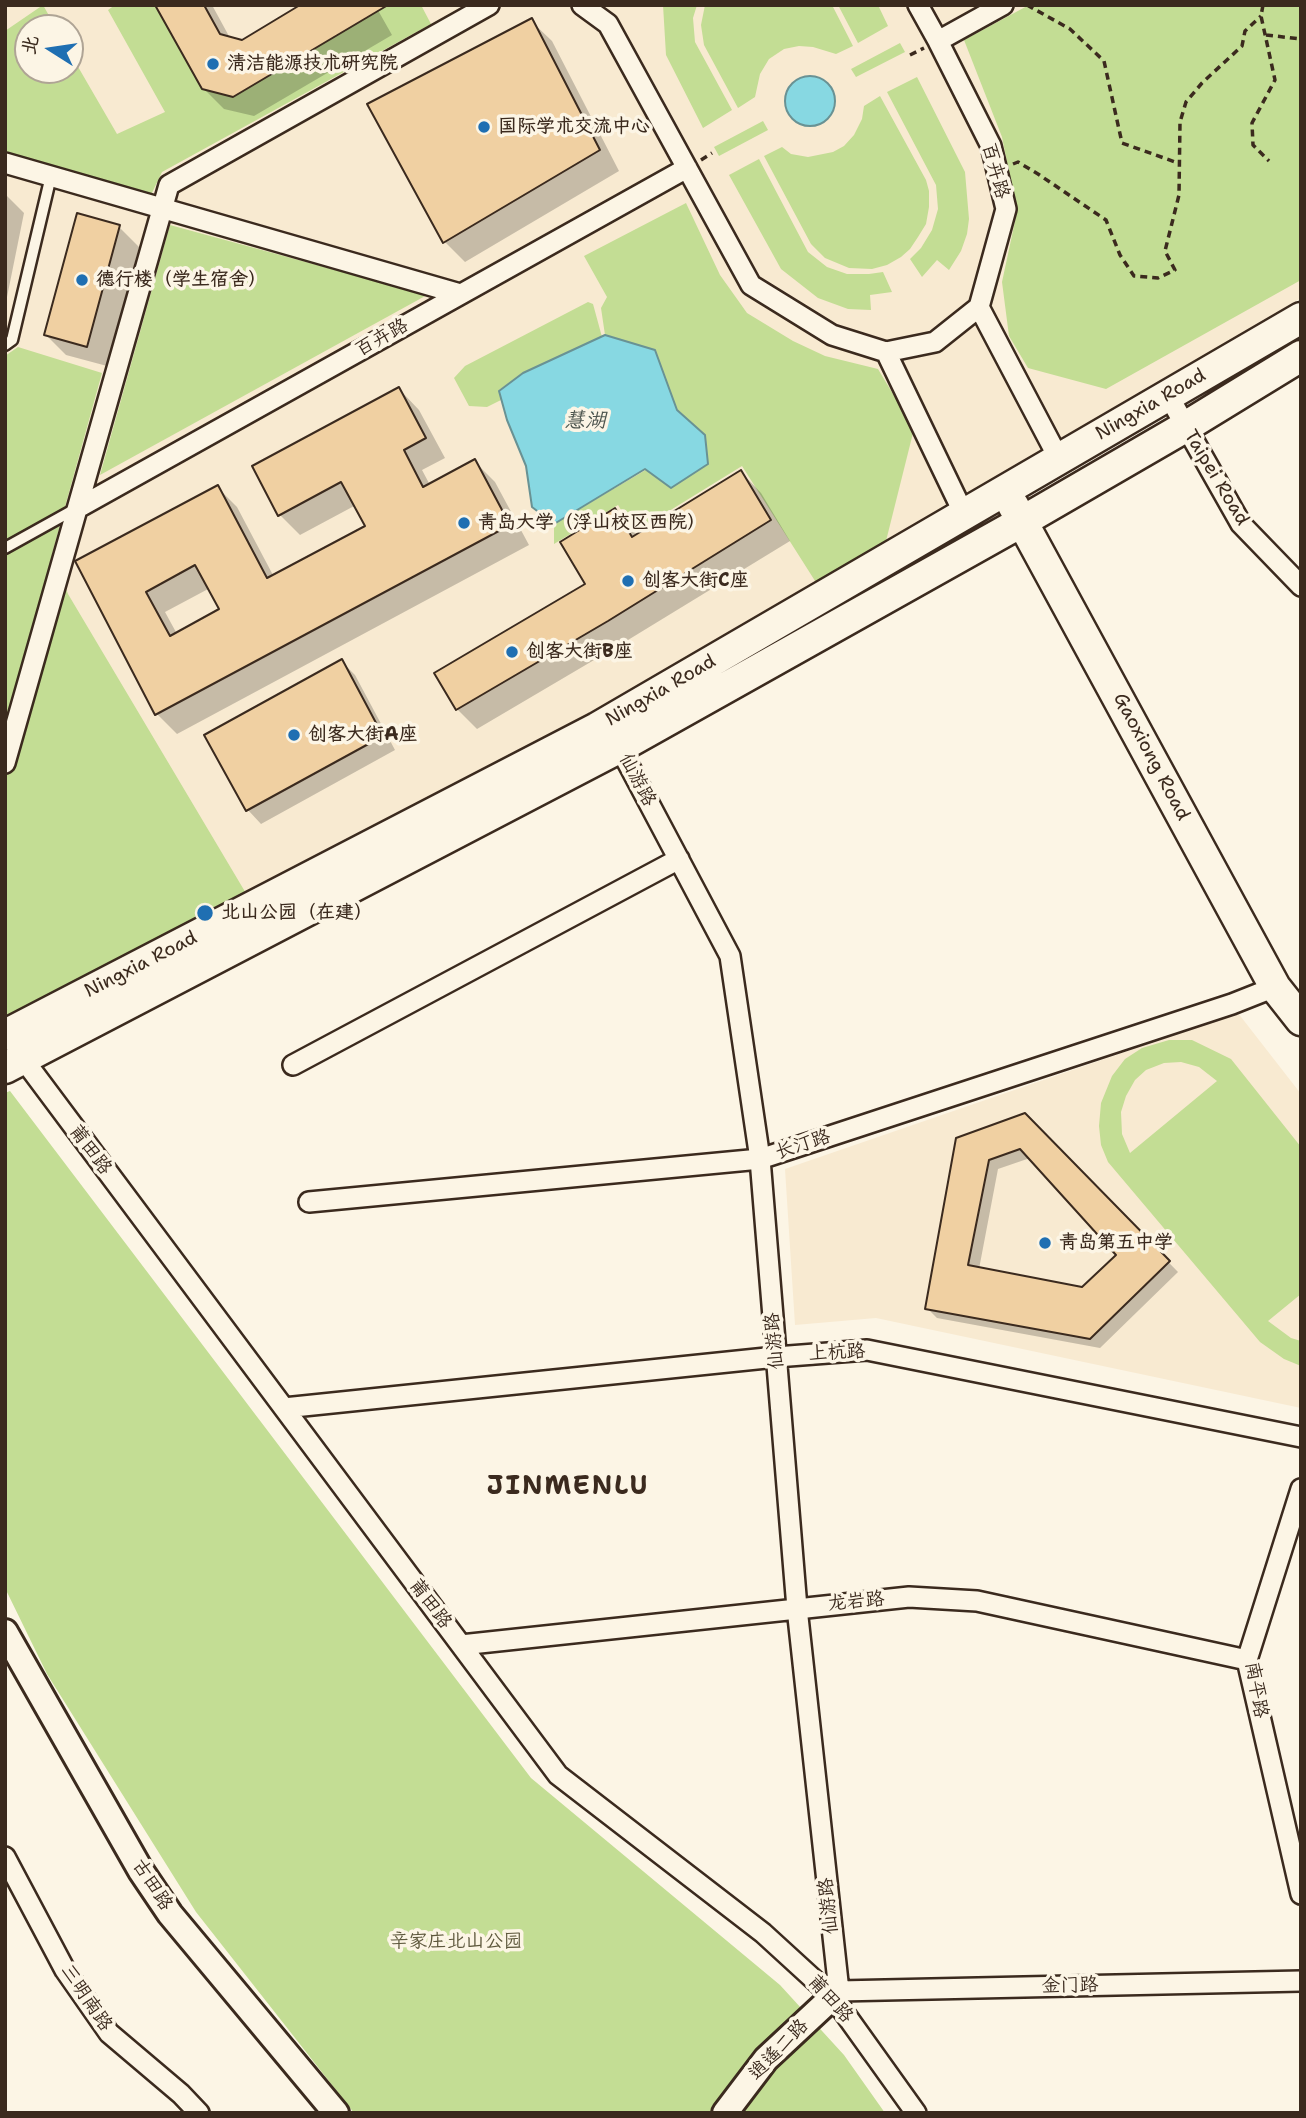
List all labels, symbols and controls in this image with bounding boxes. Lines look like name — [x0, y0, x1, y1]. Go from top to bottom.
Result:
north arrow — [14, 14, 84, 84]
text: 北 — [16, 33, 44, 57]
place label: 清洁能源技术研究院 — [227, 53, 398, 75]
marker: 清洁能源技术研究院 — [205, 56, 221, 72]
place label: 国际学术交流中心 — [498, 116, 650, 138]
marker: 国际学术交流中心 — [476, 119, 492, 135]
street label: 百卉路 — [977, 141, 1013, 201]
place label: 德行楼（学生宿舍） — [96, 269, 267, 291]
marker: 德行楼（学生宿舍） — [74, 272, 90, 288]
street label: 百卉路 — [352, 314, 412, 362]
street label: Ningxia Road — [1092, 364, 1210, 446]
water label: 慧湖 — [564, 409, 606, 435]
street label: Taipei Road — [1179, 426, 1253, 530]
place label: 青岛大学（浮山校区西院） — [478, 512, 706, 534]
marker: 青岛大学（浮山校区西院） — [456, 515, 472, 531]
place label: 创客大街C座 — [642, 570, 749, 592]
marker: 创客大街C座 — [620, 573, 636, 589]
place label: 创客大街B座 — [526, 641, 633, 663]
marker: 创客大街B座 — [504, 644, 520, 660]
street label: Ningxia Road — [602, 650, 720, 732]
street label: Gaoxiong Road — [1108, 689, 1194, 825]
place label: 创客大街A座 — [308, 724, 418, 746]
marker: 创客大街A座 — [286, 727, 302, 743]
street label: 仙游路 — [614, 749, 660, 811]
place label: 北山公园（在建） — [221, 902, 373, 924]
marker: 北山公园（在建） — [195, 903, 215, 923]
street label: Ningxia Road — [81, 927, 201, 1003]
street label: 莆田路 — [64, 1120, 116, 1180]
street label: 长汀路 — [772, 1125, 834, 1165]
place label: 青岛第五中学 — [1059, 1232, 1173, 1254]
marker: 青岛第五中学 — [1037, 1235, 1053, 1251]
street label: 仙游路 — [761, 1312, 789, 1370]
street label: 上杭路 — [808, 1340, 866, 1366]
district label: JINMENLU — [488, 1471, 648, 1503]
street label: 莆田路 — [404, 1574, 456, 1634]
street label: 龙岩路 — [827, 1588, 885, 1616]
street label: 南平路 — [1240, 1660, 1272, 1720]
street label: 古田路 — [127, 1855, 177, 1915]
street label: 仙游路 — [815, 1876, 843, 1936]
park label: 辛家庄北山公园 — [390, 1931, 522, 1953]
street label: 三明南路 — [55, 1960, 117, 2036]
street label: 莆田路 — [802, 1970, 858, 2028]
street label: 金门路 — [1041, 1974, 1099, 1998]
street label: 逍遥二路 — [744, 2015, 814, 2085]

